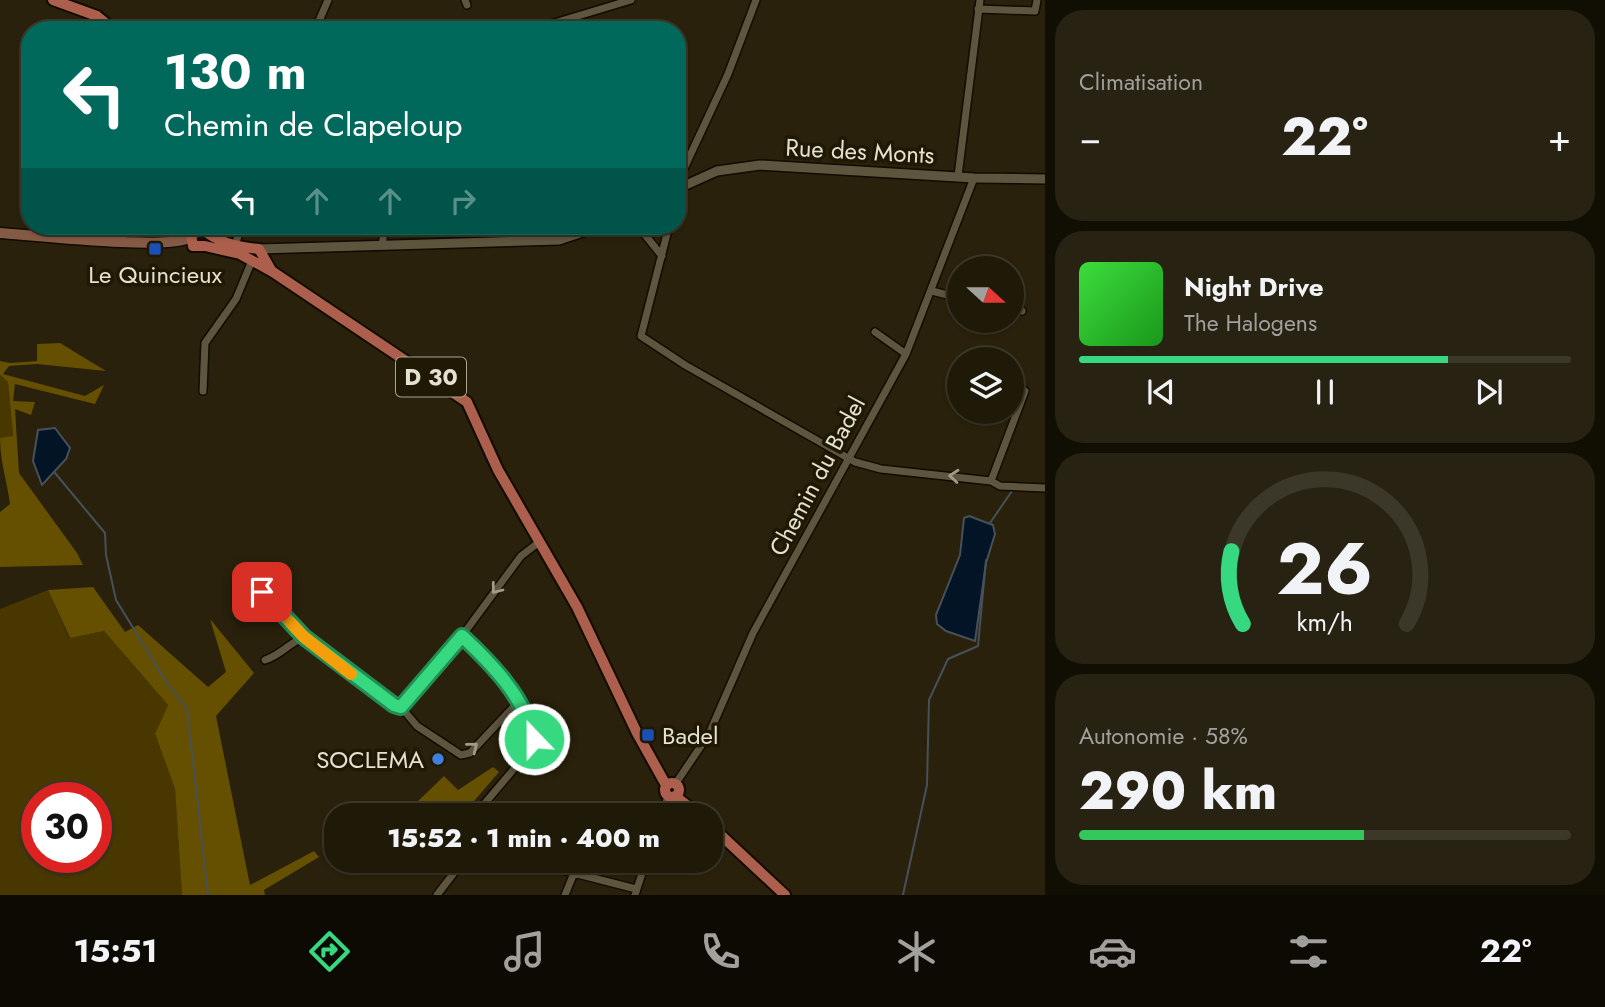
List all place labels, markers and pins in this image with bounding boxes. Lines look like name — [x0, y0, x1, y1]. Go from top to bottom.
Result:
marker: Le Quincieux — [147, 241, 163, 257]
place label: Le Quincieux — [88, 257, 223, 292]
pin — [232, 562, 292, 622]
place label: Badel — [662, 718, 719, 753]
marker: Badel — [640, 727, 656, 743]
place label: SOCLEMA — [316, 742, 424, 777]
marker: SOCLEMA — [430, 751, 446, 767]

